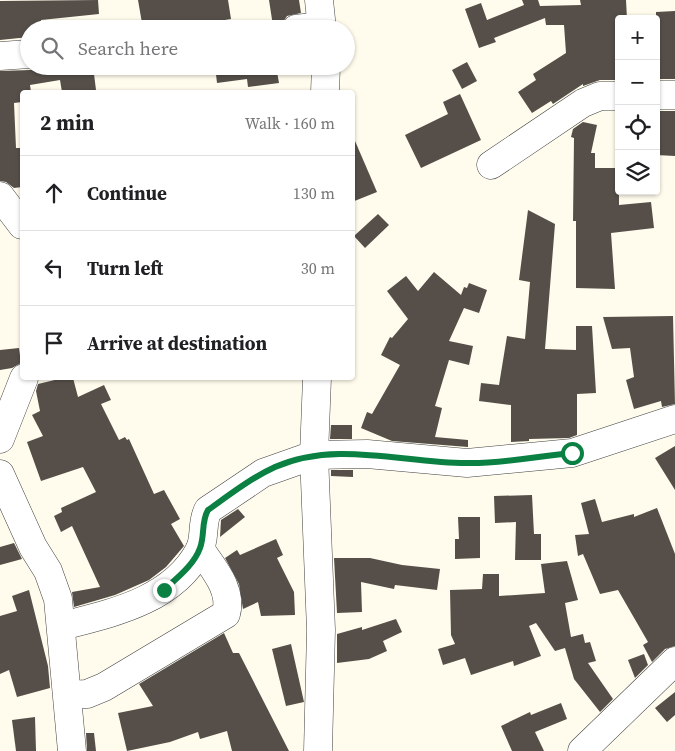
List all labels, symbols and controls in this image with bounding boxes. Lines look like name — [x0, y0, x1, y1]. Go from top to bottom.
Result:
map controls — [615, 15, 660, 195]
button: + — [615, 15, 660, 60]
search box — [20, 20, 355, 75]
icon: search — [38, 34, 66, 62]
text: Search here — [78, 35, 178, 61]
button: − — [615, 60, 660, 105]
button: locate — [615, 105, 660, 150]
text: 2 min — [40, 108, 95, 137]
text: Walk · 160 m — [245, 112, 335, 134]
button: layers — [615, 150, 660, 195]
icon: ahead — [40, 179, 68, 207]
text: Continue — [87, 180, 167, 206]
text: 130 m — [293, 182, 335, 204]
icon: left — [40, 254, 68, 282]
text: Turn left — [87, 255, 163, 281]
text: 30 m — [301, 257, 335, 279]
icon: arrive — [40, 329, 68, 357]
text: Arrive at destination — [87, 330, 267, 356]
route start — [561, 442, 584, 465]
route end — [153, 579, 176, 602]

